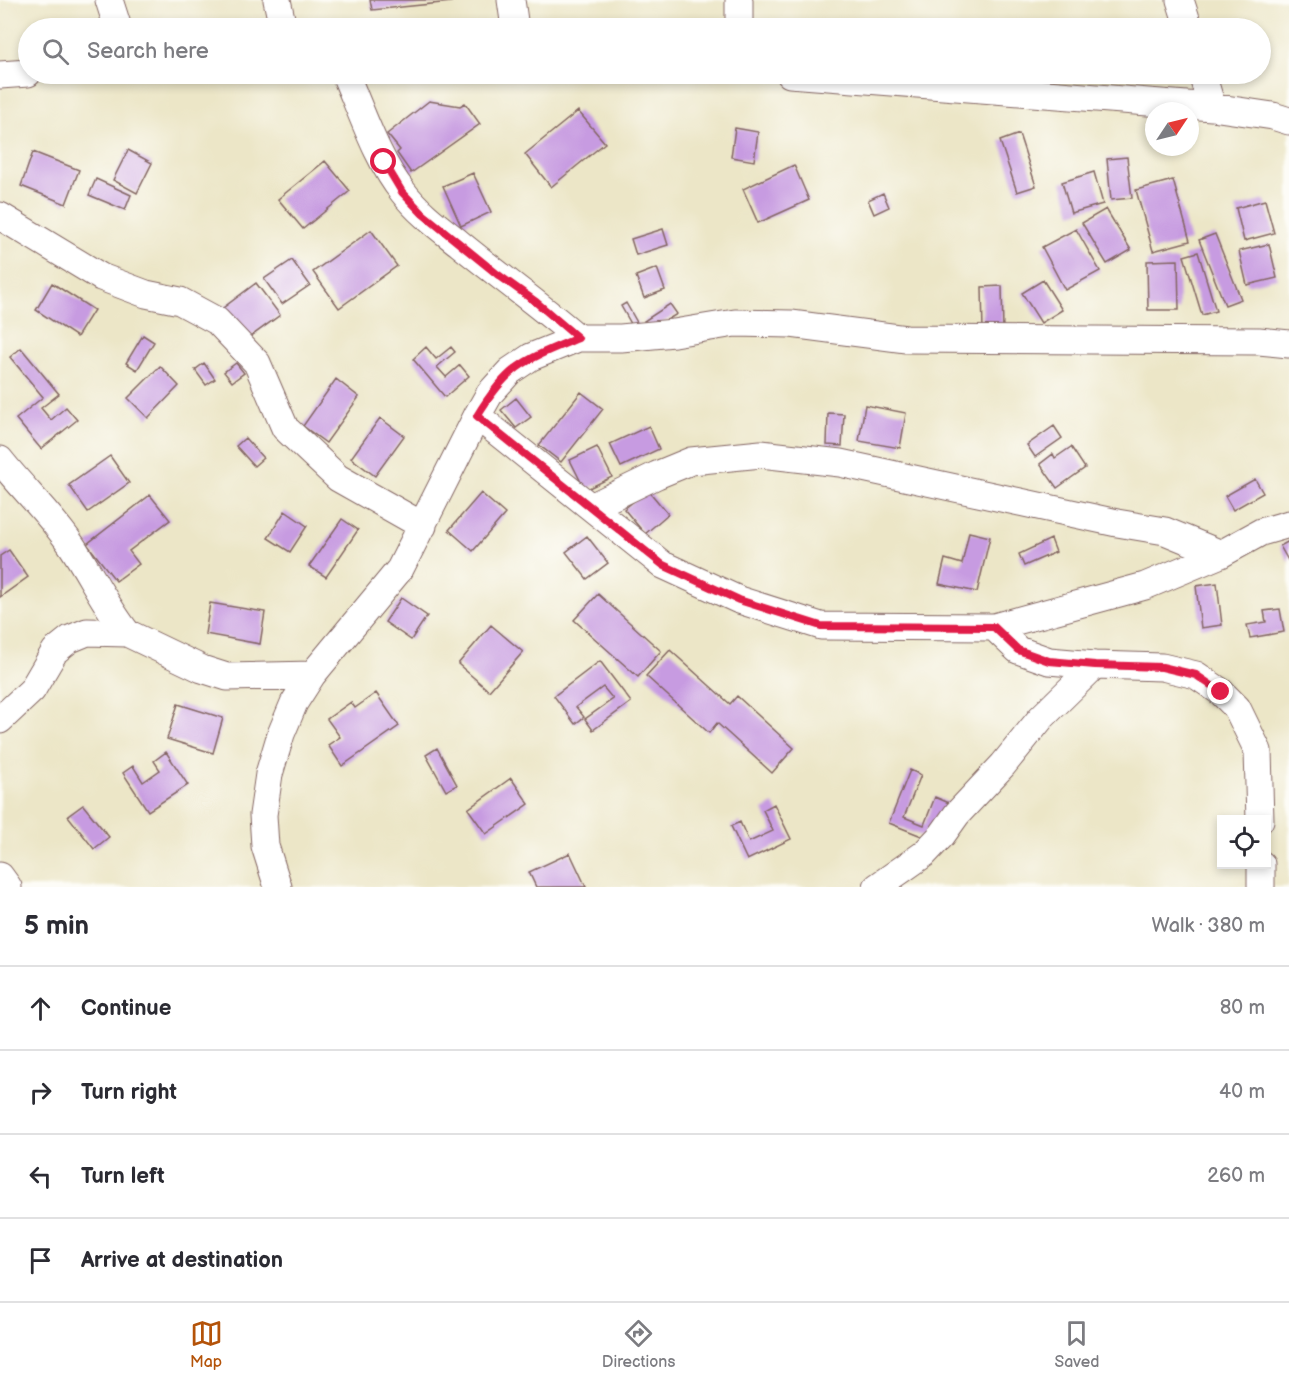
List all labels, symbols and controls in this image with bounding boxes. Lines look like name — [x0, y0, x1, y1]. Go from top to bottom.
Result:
search box — [18, 18, 1271, 84]
icon: search — [39, 35, 72, 68]
text: Search here — [87, 38, 209, 65]
north arrow — [1145, 102, 1199, 156]
route start — [370, 148, 396, 174]
route end — [1207, 678, 1233, 704]
map controls — [1217, 815, 1271, 869]
button: locate — [1217, 815, 1271, 869]
text: 5 min — [24, 911, 89, 942]
text: Walk · 380 m — [1152, 914, 1265, 938]
icon: ahead — [24, 992, 57, 1025]
text: Continue — [81, 995, 171, 1022]
text: 80 m — [1220, 996, 1265, 1020]
icon: right — [24, 1076, 57, 1109]
text: Turn right — [81, 1079, 177, 1106]
text: 40 m — [1219, 1080, 1265, 1104]
icon: left — [24, 1160, 57, 1193]
text: Turn left — [81, 1163, 165, 1190]
text: 260 m — [1207, 1164, 1265, 1188]
icon: arrive — [24, 1244, 57, 1277]
text: Arrive at destination — [81, 1247, 283, 1274]
tab: Map — [190, 1317, 223, 1372]
tab: Directions — [602, 1317, 675, 1372]
tab: Saved — [1054, 1317, 1099, 1372]

